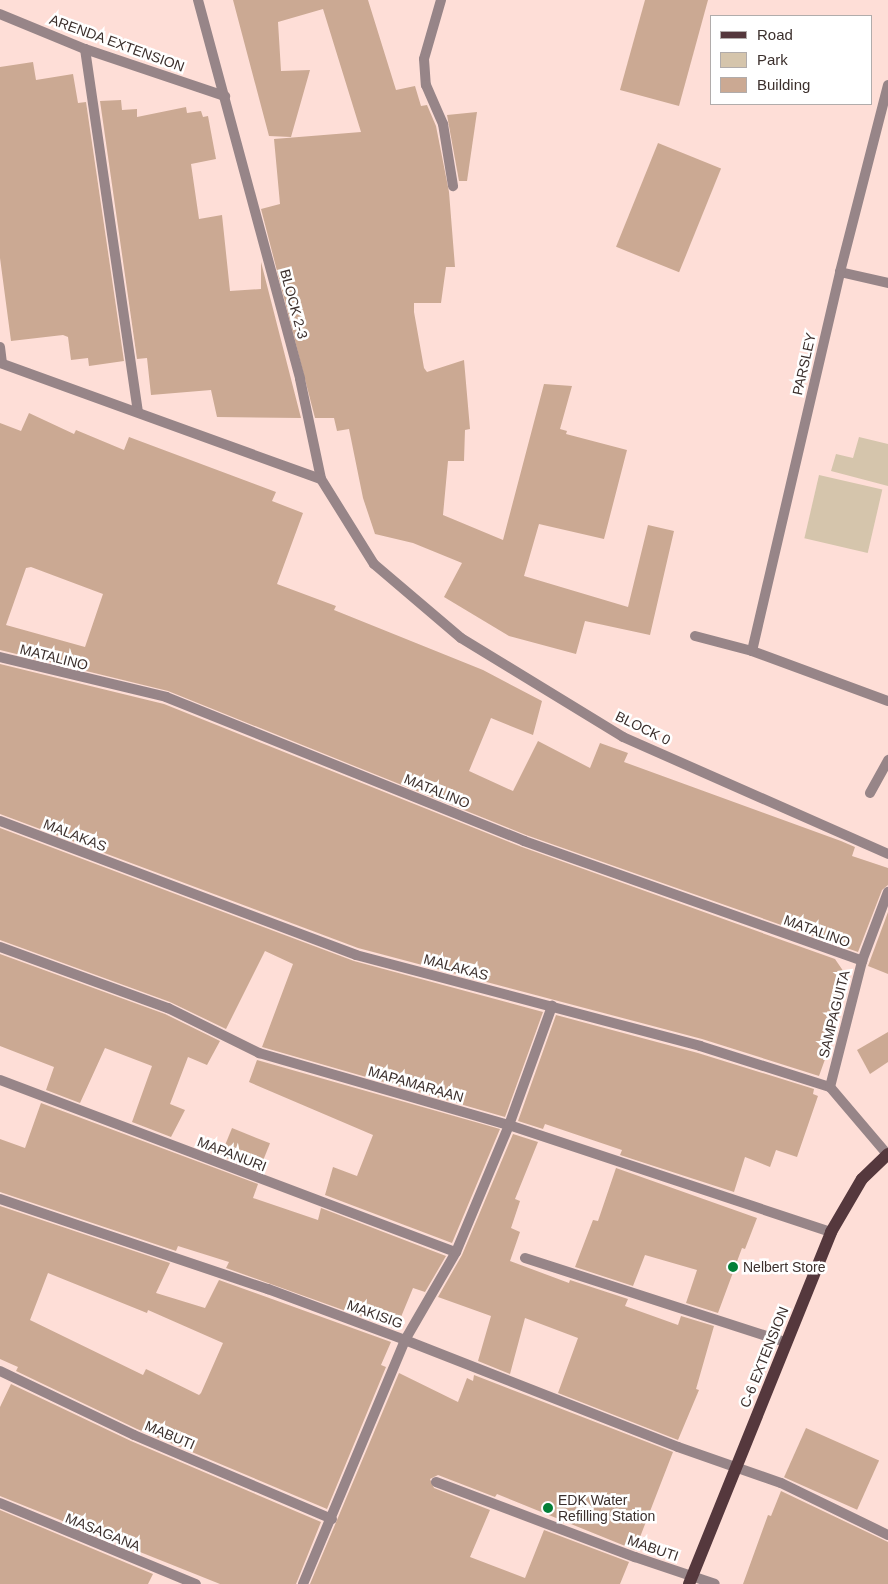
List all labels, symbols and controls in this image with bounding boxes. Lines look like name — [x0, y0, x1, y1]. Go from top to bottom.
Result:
street label: ARENDA EXTENSION — [47, 11, 187, 75]
legend — [710, 15, 873, 105]
text: Road — [757, 26, 793, 43]
text: Park — [757, 51, 788, 68]
text: Building — [757, 76, 810, 93]
street label: BLOCK 2-3 — [277, 267, 311, 341]
street label: PARSLEY — [789, 331, 819, 397]
street label: MATALINO — [18, 640, 90, 674]
street label: BLOCK 0 — [613, 707, 673, 749]
street label: MATALINO — [402, 770, 472, 812]
street label: MALAKAS — [41, 815, 109, 855]
street label: MATALINO — [781, 911, 853, 951]
street label: MALAKAS — [422, 950, 490, 984]
street label: SAMPAGUITA — [815, 968, 853, 1060]
street label: MAPAMARAAN — [366, 1062, 466, 1106]
street label: MAPANURI — [195, 1133, 269, 1175]
place label: Nelbert Store — [743, 1259, 825, 1275]
marker: Nelbert Store — [727, 1261, 739, 1273]
street label: MAKISIG — [345, 1296, 405, 1332]
street label: C-6 EXTENSION — [736, 1304, 792, 1410]
street label: MABUTI — [142, 1417, 198, 1453]
place label: EDK Water Refilling Station — [558, 1492, 655, 1524]
marker: EDK Water Refilling Station — [542, 1502, 554, 1514]
street label: MASAGANA — [63, 1509, 143, 1555]
street label: MABUTI — [625, 1531, 681, 1565]

